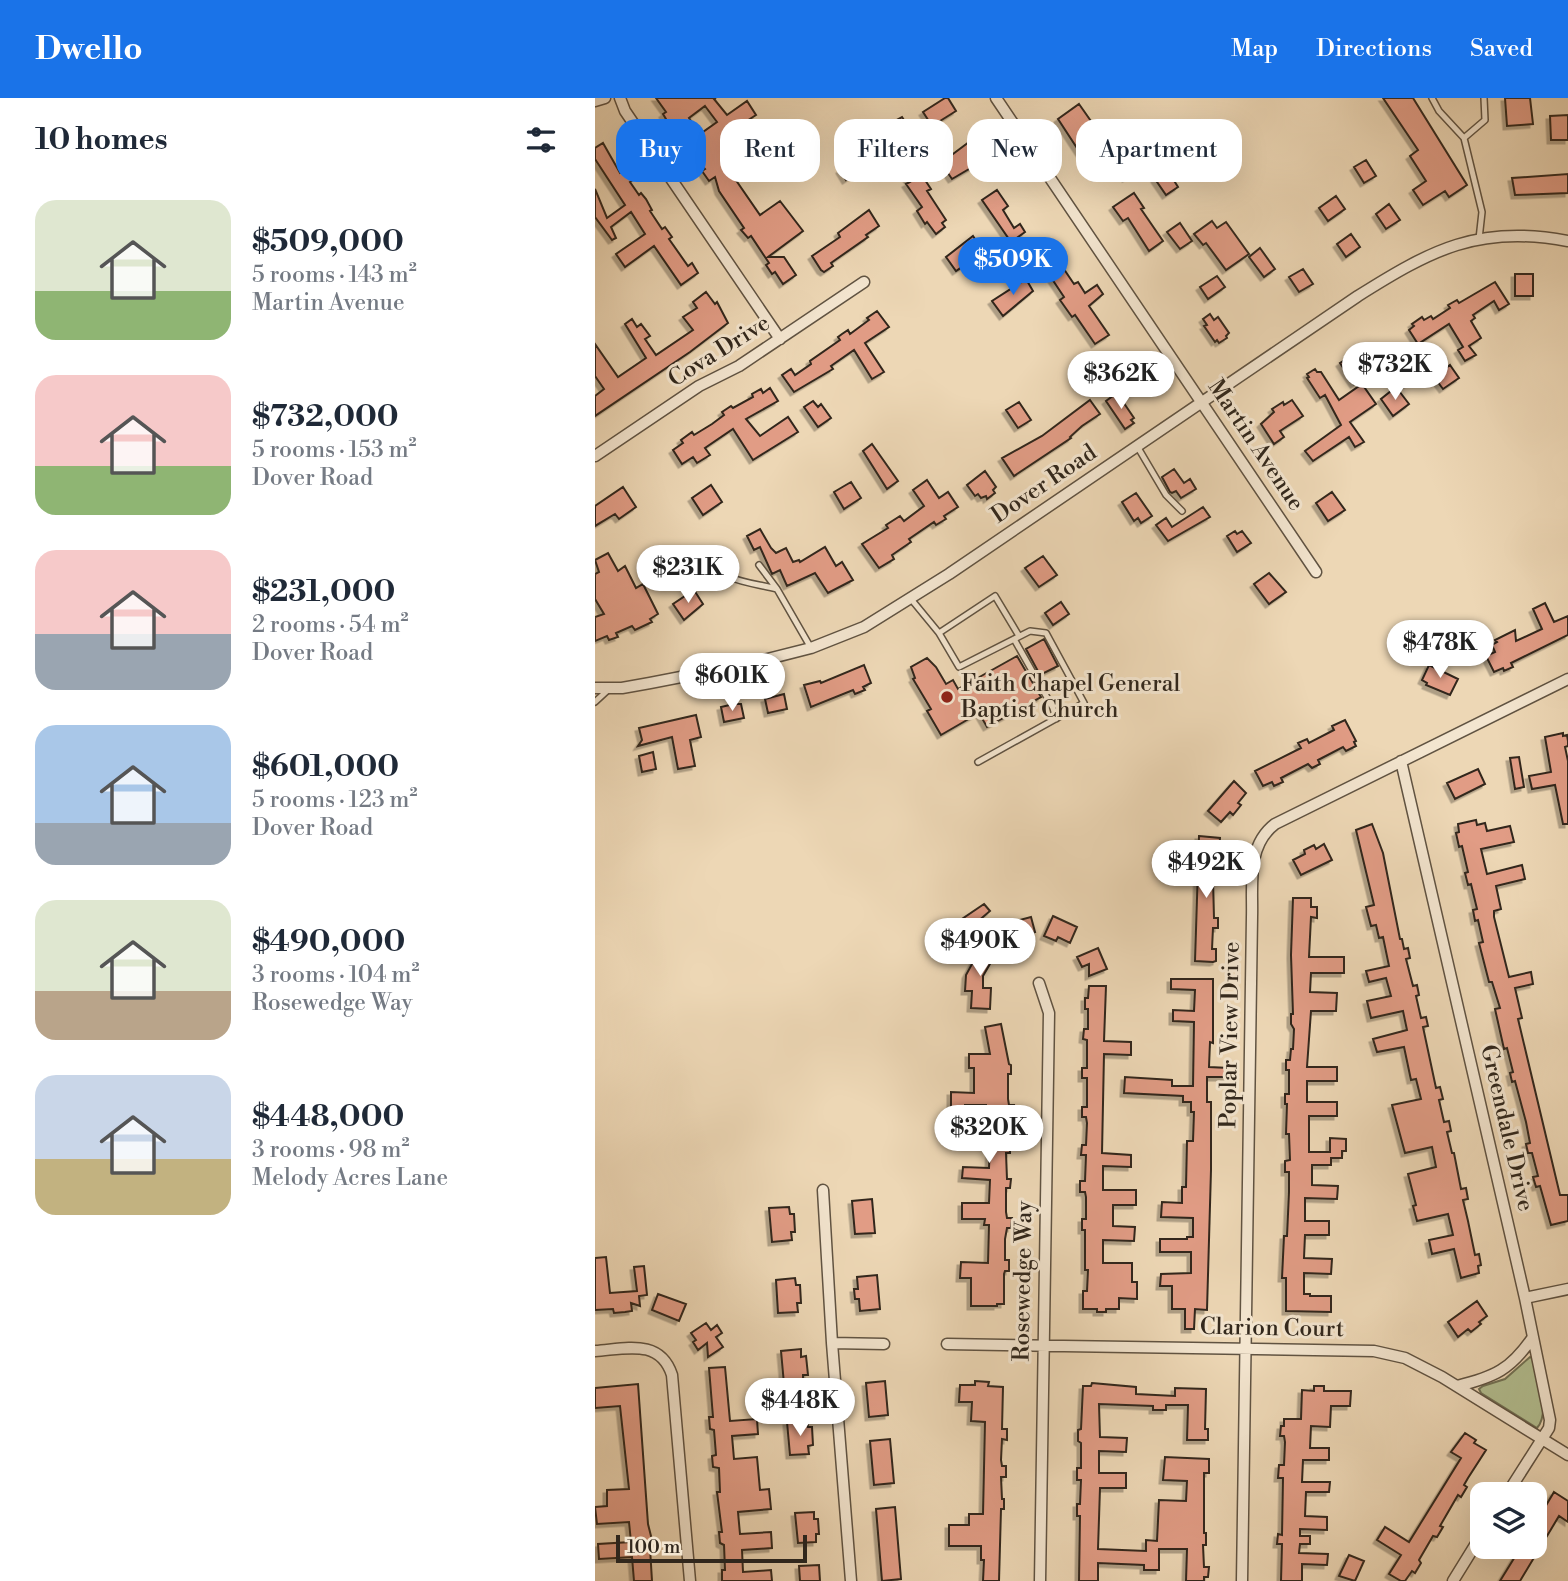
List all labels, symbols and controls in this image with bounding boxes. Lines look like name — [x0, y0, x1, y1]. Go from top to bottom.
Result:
text: Dwello — [35, 29, 143, 70]
text: Map — [1231, 34, 1278, 64]
text: Directions — [1316, 34, 1432, 64]
text: Saved — [1470, 34, 1533, 64]
chip: Buy — [616, 119, 706, 182]
chip: Rent — [720, 119, 820, 182]
chip: Filters — [834, 119, 953, 182]
chip: New — [967, 119, 1062, 182]
chip: Apartment — [1076, 119, 1242, 182]
text: 10 homes — [35, 121, 168, 159]
icon: filters — [522, 121, 560, 159]
text: $509,000 — [252, 223, 404, 261]
icon: home — [91, 228, 175, 312]
pin: $509K — [964, 238, 1062, 297]
text: $509K — [974, 246, 1052, 274]
text: 5 rooms · 143 m² — [252, 261, 417, 289]
text: Martin Avenue — [252, 289, 405, 317]
street label: Cova Drive — [663, 309, 775, 393]
pin: $732K — [1346, 342, 1444, 402]
text: $732K — [1358, 351, 1432, 379]
pin: $362K — [1072, 352, 1170, 411]
text: $362K — [1083, 360, 1159, 388]
street label: Martin Avenue — [1202, 374, 1310, 516]
text: $732,000 — [252, 398, 399, 436]
icon: home — [91, 403, 175, 487]
text: 5 rooms · 153 m² — [252, 436, 417, 464]
street label: Dover Road — [986, 439, 1102, 529]
text: Dover Road — [252, 464, 373, 492]
pin: $231K — [639, 546, 737, 605]
text: $231K — [652, 554, 724, 582]
text: $231,000 — [252, 573, 395, 611]
icon: home — [91, 578, 175, 662]
text: 2 rooms · 54 m² — [252, 611, 409, 639]
pin: $478K — [1391, 620, 1489, 680]
text: $478K — [1403, 629, 1477, 657]
text: Dover Road — [252, 639, 373, 667]
pin: $601K — [683, 654, 781, 713]
text: $601K — [695, 662, 769, 690]
place label: Faith Chapel General Baptist Church — [960, 670, 1180, 724]
marker: Faith Chapel General Baptist Church — [939, 689, 955, 705]
text: $601,000 — [252, 748, 399, 786]
icon: home — [91, 753, 175, 837]
text: 5 rooms · 123 m² — [252, 786, 418, 814]
text: Dover Road — [252, 814, 373, 842]
pin: $492K — [1157, 840, 1255, 900]
text: $492K — [1168, 849, 1244, 877]
pin: $490K — [931, 918, 1029, 978]
text: $490,000 — [252, 923, 405, 961]
text: $490K — [941, 927, 1019, 955]
icon: home — [91, 928, 175, 1012]
street label: Poplar View Drive — [1214, 941, 1246, 1129]
text: 3 rooms · 104 m² — [252, 961, 420, 989]
text: Rosewedge Way — [252, 989, 413, 1017]
street label: Greendale Drive — [1474, 1042, 1540, 1214]
text: $448,000 — [252, 1098, 404, 1136]
icon: home — [91, 1103, 175, 1187]
pin: $320K — [940, 1105, 1038, 1165]
text: $320K — [950, 1114, 1028, 1142]
text: 3 rooms · 98 m² — [252, 1136, 409, 1164]
text: Melody Acres Lane — [252, 1164, 448, 1192]
street label: Rosewedge Way — [1008, 1200, 1038, 1362]
street label: Clarion Court — [1200, 1313, 1344, 1343]
pin: $448K — [751, 1378, 849, 1438]
text: $448K — [761, 1387, 839, 1415]
map controls — [1470, 1482, 1547, 1559]
button: layers — [1470, 1482, 1547, 1559]
scale bar — [616, 1532, 807, 1564]
text: 100 m — [627, 1535, 680, 1559]

